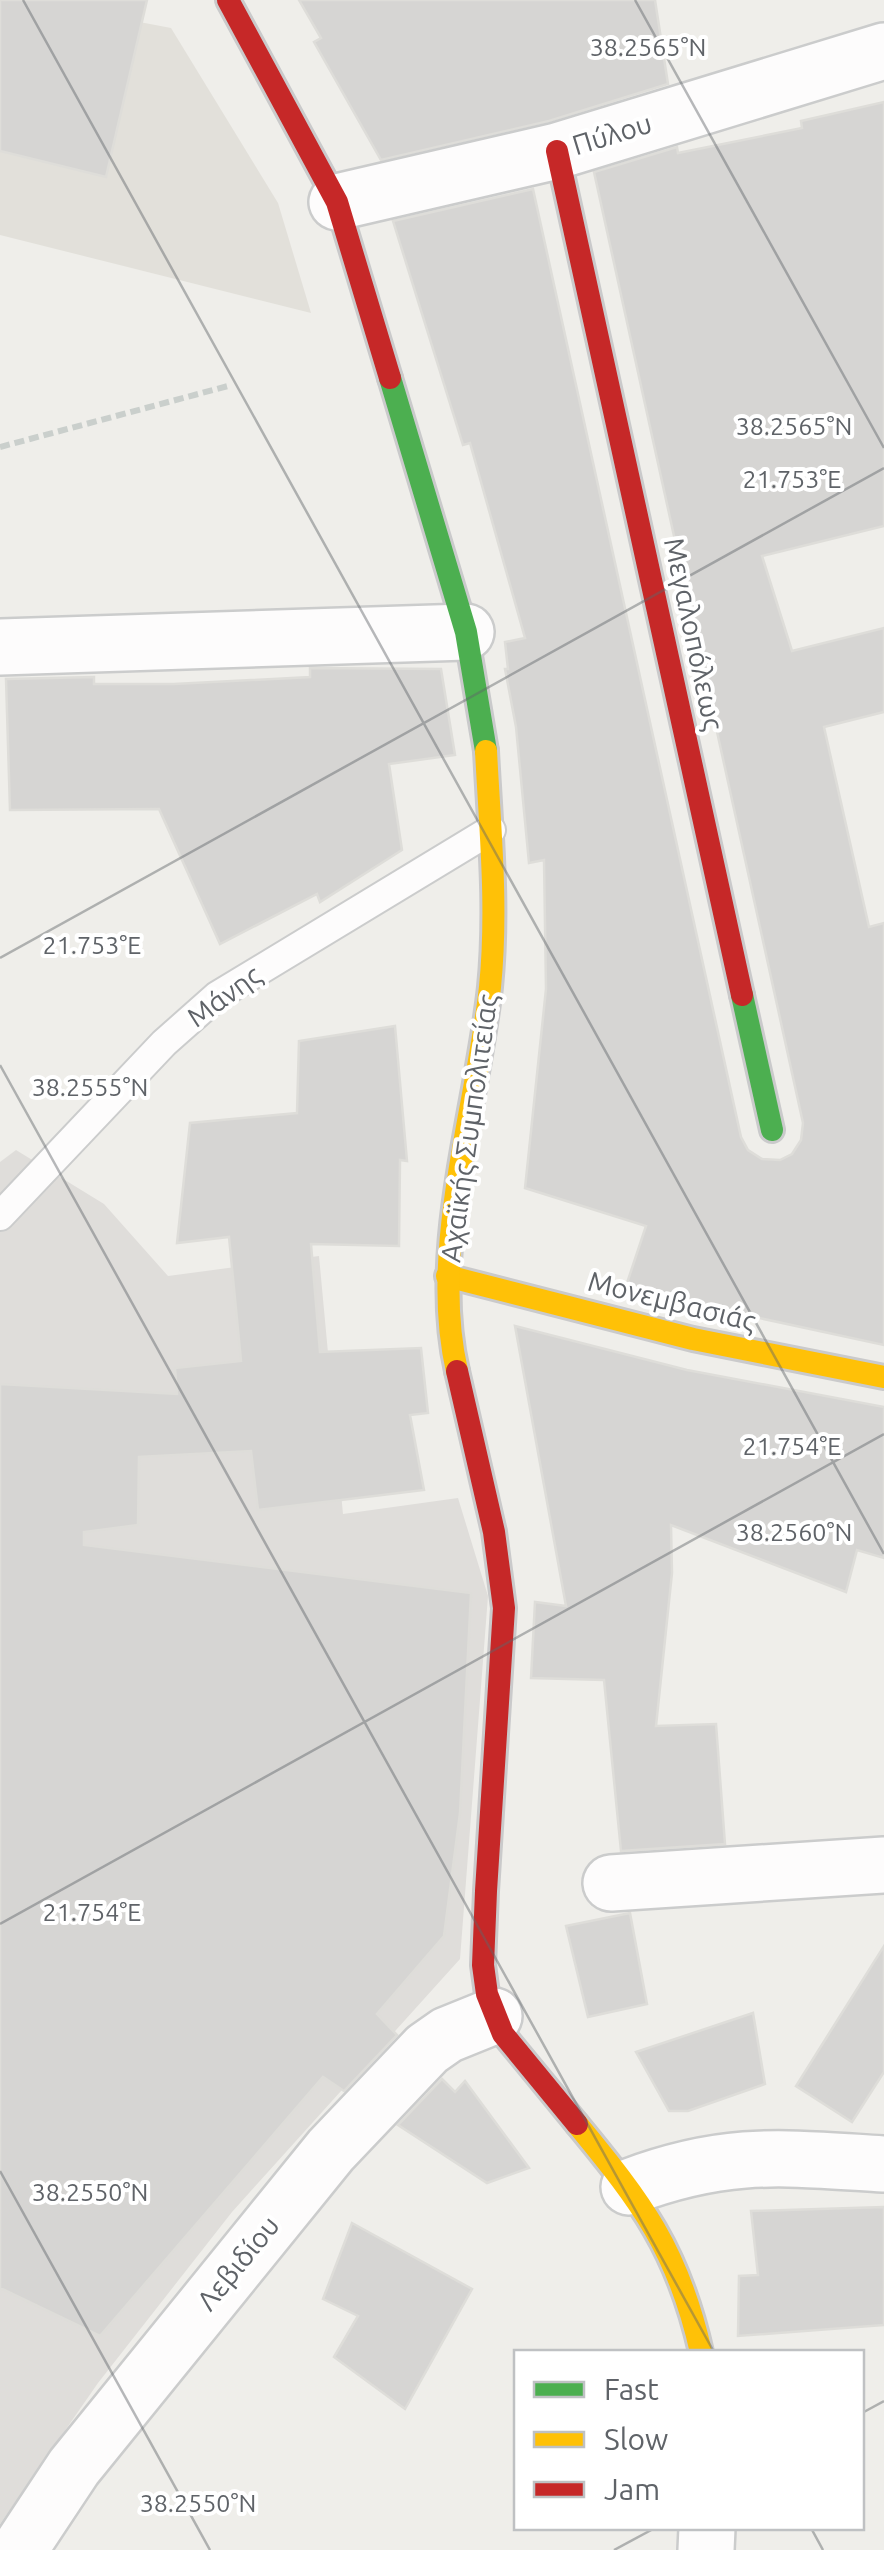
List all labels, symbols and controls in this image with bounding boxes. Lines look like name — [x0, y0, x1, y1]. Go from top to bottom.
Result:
text: 38.2565°N — [590, 33, 706, 61]
street label: Πύλου — [568, 107, 655, 160]
text: 38.2565°N — [736, 412, 852, 440]
text: 21.753°E — [743, 465, 841, 493]
street label: Μεγαλοπόλεως — [658, 535, 730, 733]
text: 21.753°E — [43, 931, 141, 959]
street label: Μάνης — [181, 958, 267, 1033]
street label: Αχαϊκής Συμπολιτείας — [434, 992, 504, 1264]
text: 38.2555°N — [32, 1073, 148, 1101]
street label: Μονεμβασιάς — [585, 1265, 759, 1337]
text: 21.754°E — [743, 1432, 841, 1460]
text: 38.2560°N — [736, 1518, 852, 1546]
text: 21.754°E — [43, 1898, 141, 1926]
text: 38.2550°N — [32, 2178, 148, 2206]
street label: Λεβιδίου — [190, 2209, 285, 2316]
legend — [514, 2350, 864, 2530]
text: Fast — [604, 2372, 659, 2406]
text: Slow — [604, 2422, 668, 2456]
text: Jam — [604, 2472, 660, 2506]
text: 38.2550°N — [140, 2489, 256, 2517]

